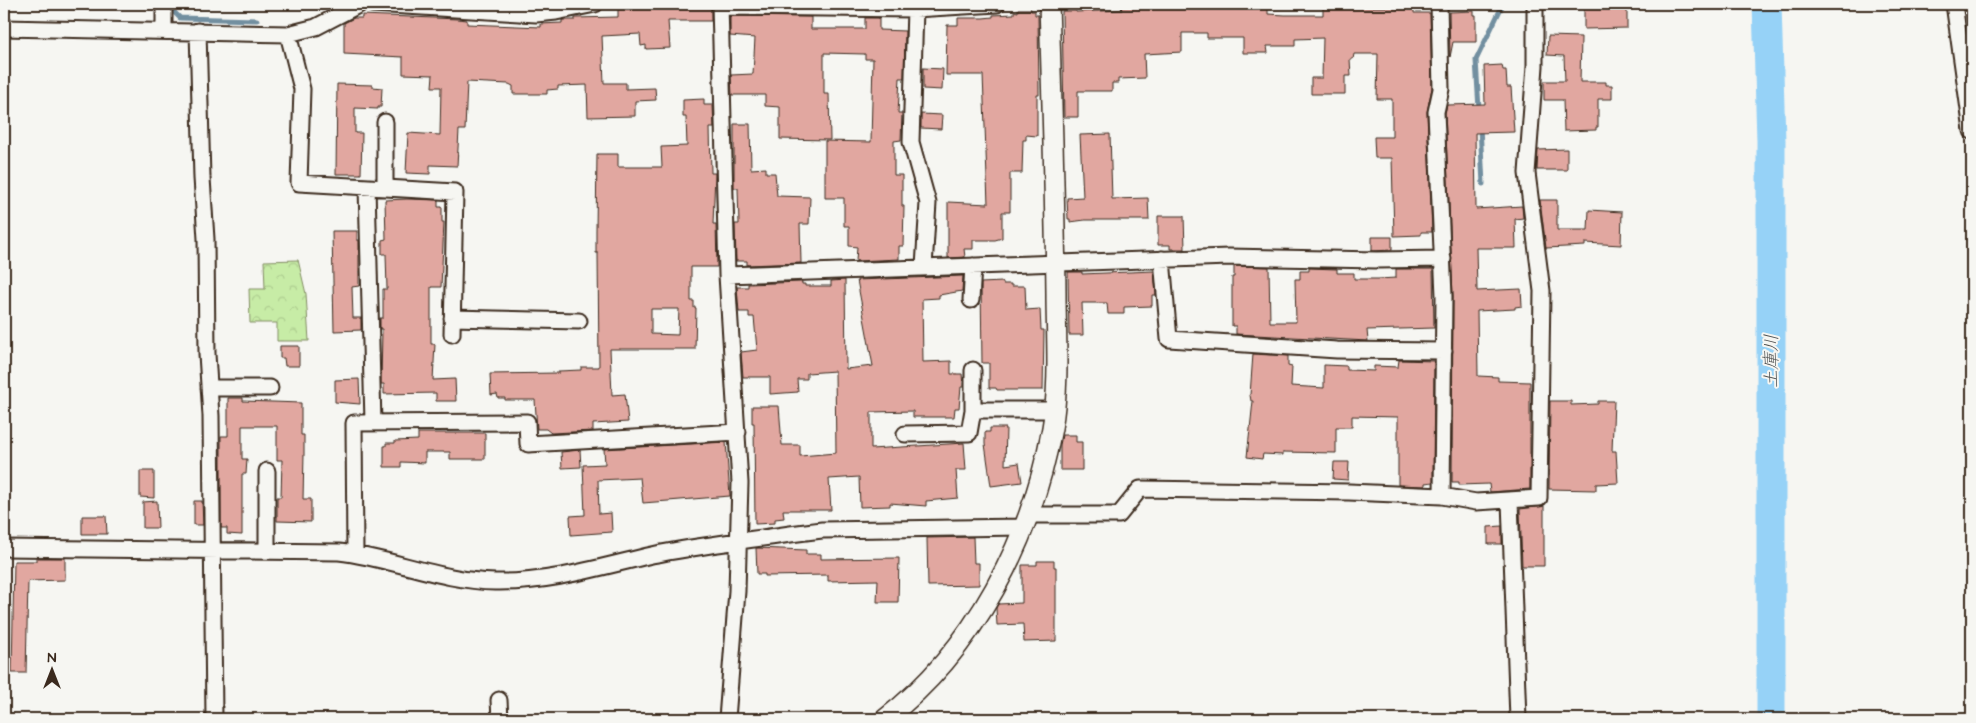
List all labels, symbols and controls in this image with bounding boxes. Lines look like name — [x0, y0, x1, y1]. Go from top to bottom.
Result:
water label: 土庫川 — [1759, 334, 1784, 388]
north arrow — [28, 646, 78, 696]
text: N — [48, 648, 57, 668]

